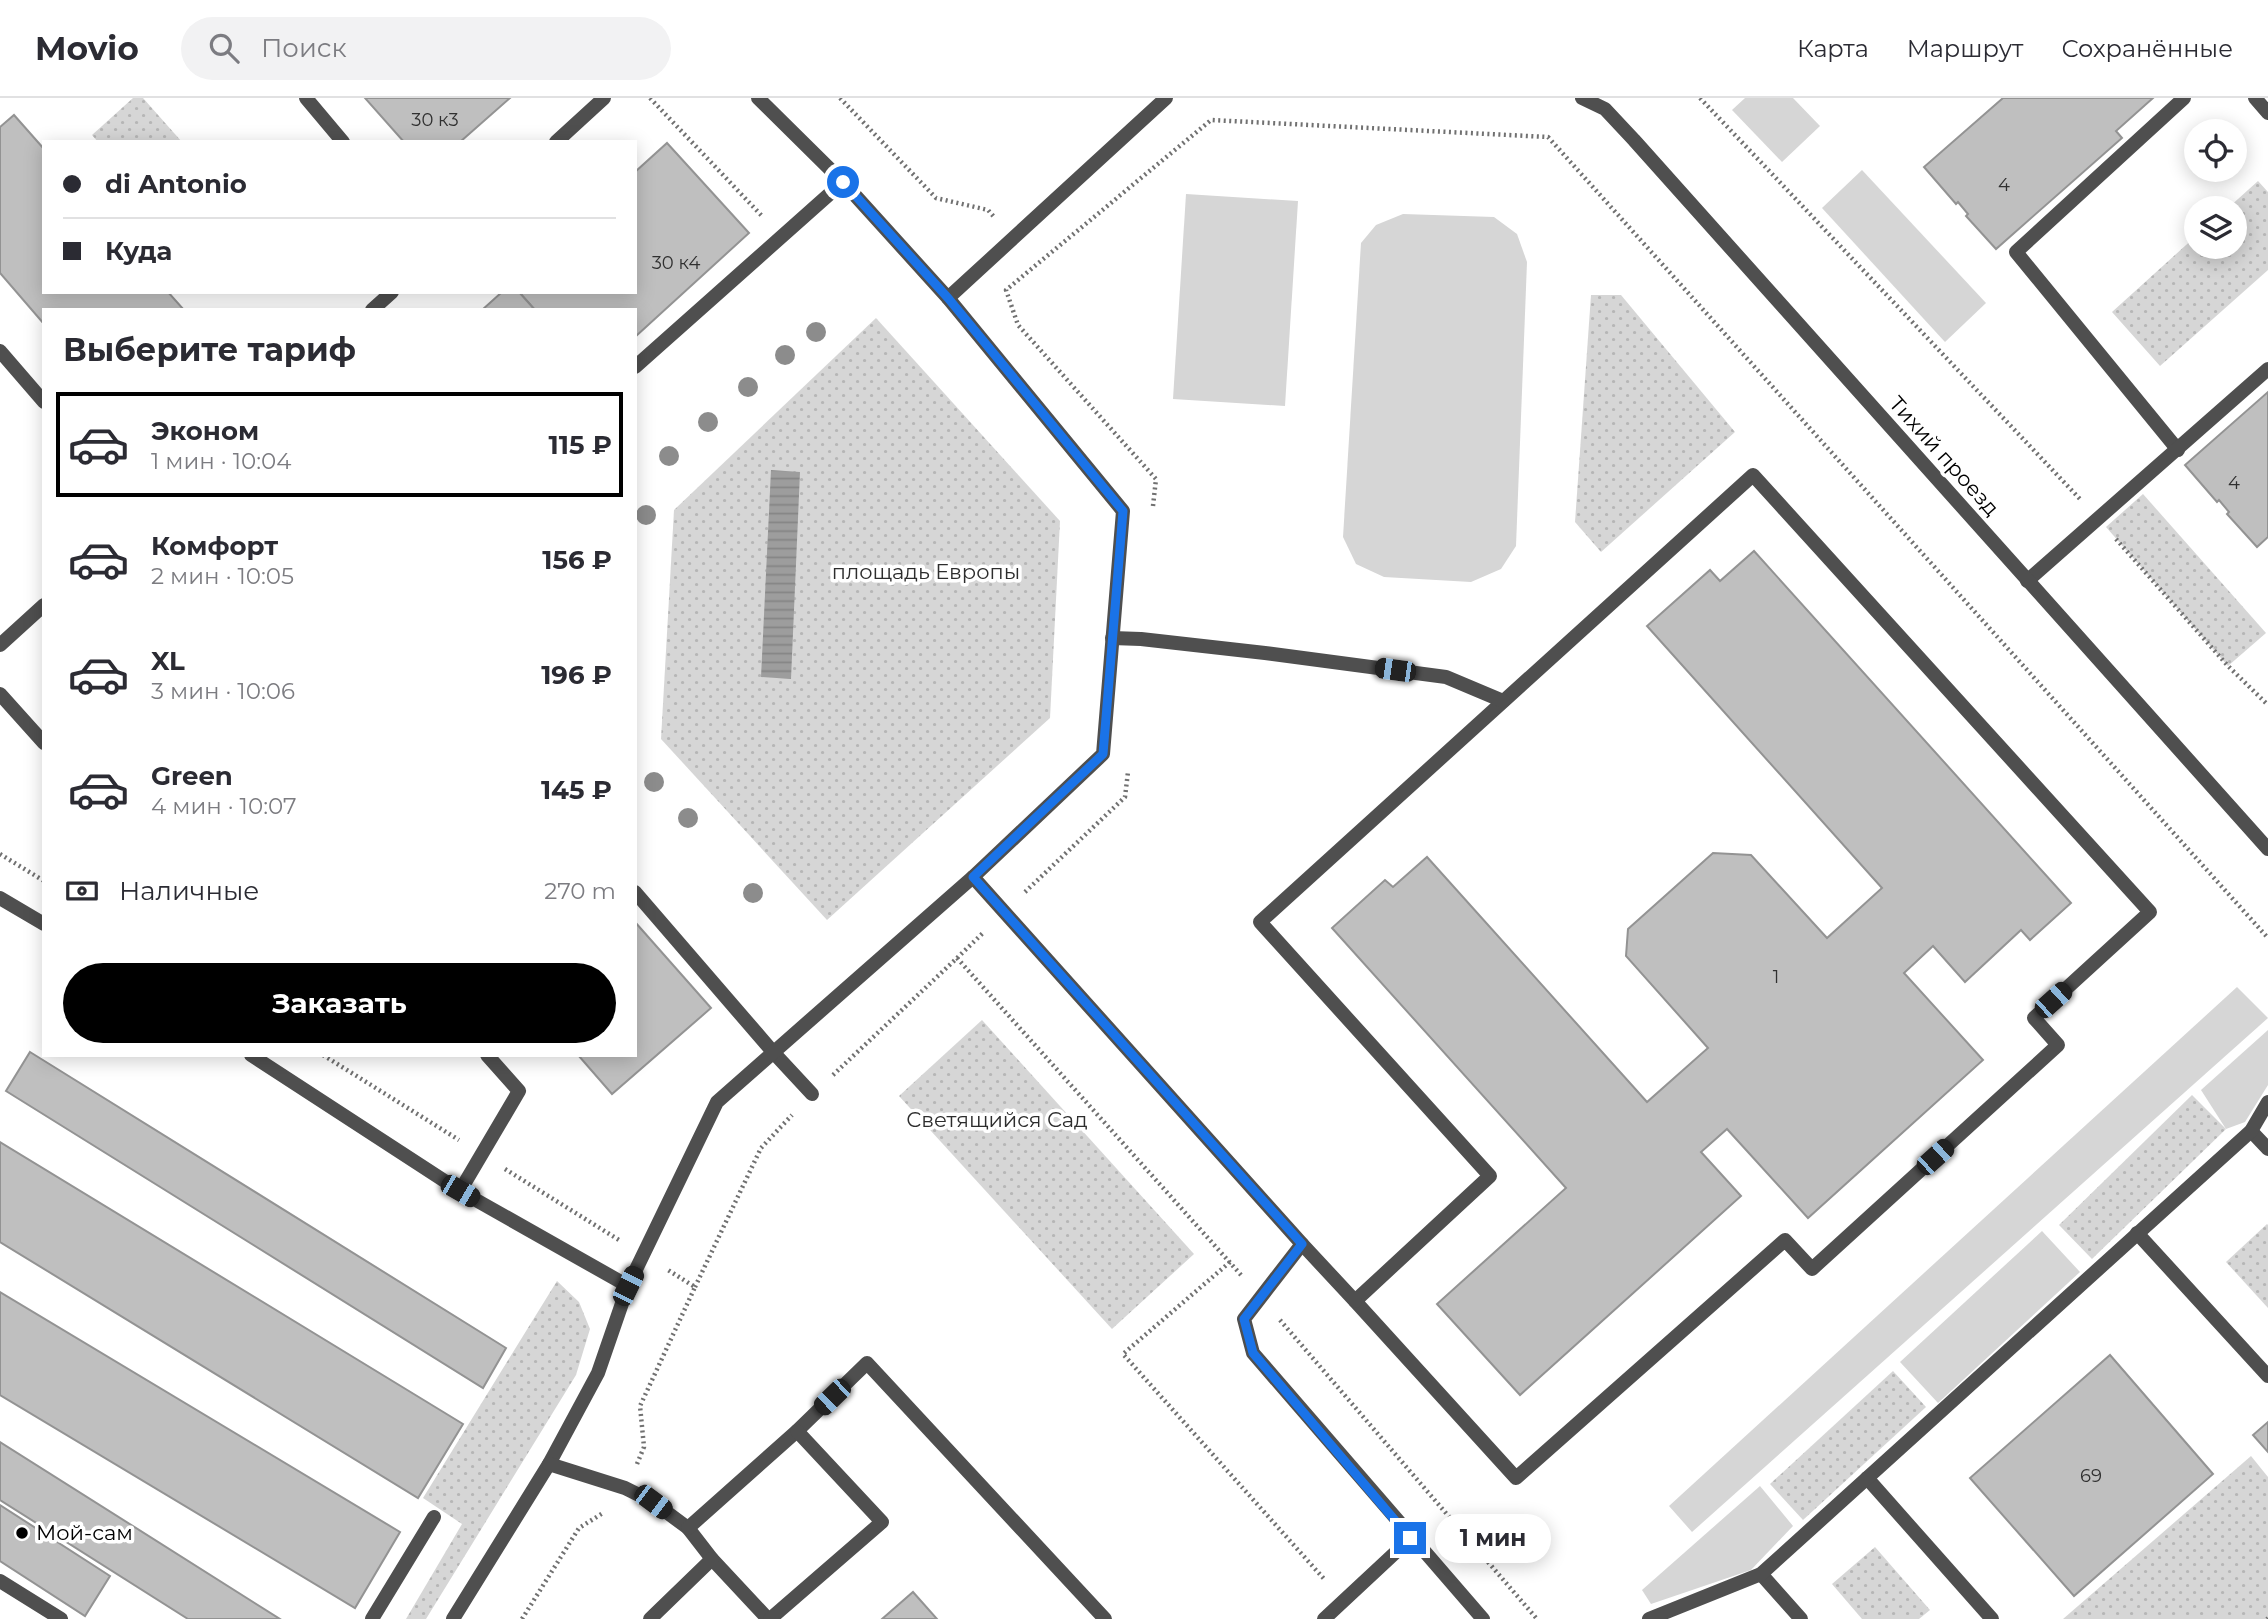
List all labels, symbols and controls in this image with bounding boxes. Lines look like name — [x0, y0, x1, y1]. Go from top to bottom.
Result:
search box — [181, 17, 671, 80]
text: Movio — [35, 28, 139, 68]
icon: search — [205, 29, 243, 67]
text: Поиск — [261, 32, 347, 64]
text: Карта — [1797, 34, 1869, 63]
text: Маршрут — [1907, 34, 2023, 63]
text: Сохранённые — [2061, 34, 2233, 63]
house number: 30 к3 — [411, 109, 459, 131]
map controls — [2184, 119, 2247, 259]
button: locate — [2184, 119, 2247, 182]
route start — [827, 166, 859, 198]
text: di Antonio — [105, 168, 247, 200]
house number: 4 — [1998, 174, 2010, 196]
button: layers — [2184, 196, 2247, 259]
text: Куда — [105, 235, 172, 267]
house number: 30 к4 — [652, 252, 700, 274]
text: Выберите тариф — [63, 330, 356, 369]
street label: Тихий проезд — [1884, 391, 2004, 520]
icon: car — [67, 413, 130, 476]
text: Эконом — [151, 415, 259, 447]
text: 115 ₽ — [549, 429, 612, 461]
text: 1 мин · 10:04 — [151, 447, 292, 475]
house number: 4 — [2228, 472, 2240, 494]
icon: car — [67, 528, 130, 591]
text: Комфорт — [151, 530, 278, 562]
text: 156 ₽ — [542, 544, 612, 576]
park label: площадь Европы — [832, 559, 1020, 584]
text: 2 мин · 10:05 — [151, 562, 294, 590]
icon: car — [67, 643, 130, 706]
text: XL — [151, 645, 185, 677]
car — [1373, 657, 1418, 683]
text: 196 ₽ — [541, 659, 612, 691]
text: 3 мин · 10:06 — [151, 677, 295, 705]
icon: car — [67, 758, 130, 821]
text: Green — [151, 760, 233, 792]
text: 145 ₽ — [541, 774, 612, 806]
text: 4 мин · 10:07 — [151, 792, 297, 820]
icon: cash — [63, 872, 101, 910]
text: Наличные — [119, 875, 259, 907]
text: 270 m — [544, 877, 616, 905]
button: Заказать — [63, 963, 616, 1043]
house number: 1 — [1773, 966, 1779, 988]
car — [2031, 978, 2076, 1022]
park label: Светящийся Сад — [906, 1107, 1088, 1132]
car — [1913, 1135, 1958, 1179]
car — [437, 1171, 484, 1211]
car — [610, 1263, 647, 1309]
car — [810, 1375, 855, 1419]
house number: 69 — [2080, 1465, 2102, 1487]
car — [630, 1481, 677, 1523]
callout: 1 мин — [1434, 1514, 1550, 1562]
place label: Мой-сам — [36, 1520, 133, 1545]
route end — [1394, 1522, 1426, 1554]
text: 1 мин — [1460, 1524, 1526, 1552]
marker: Мой-сам — [14, 1525, 30, 1541]

